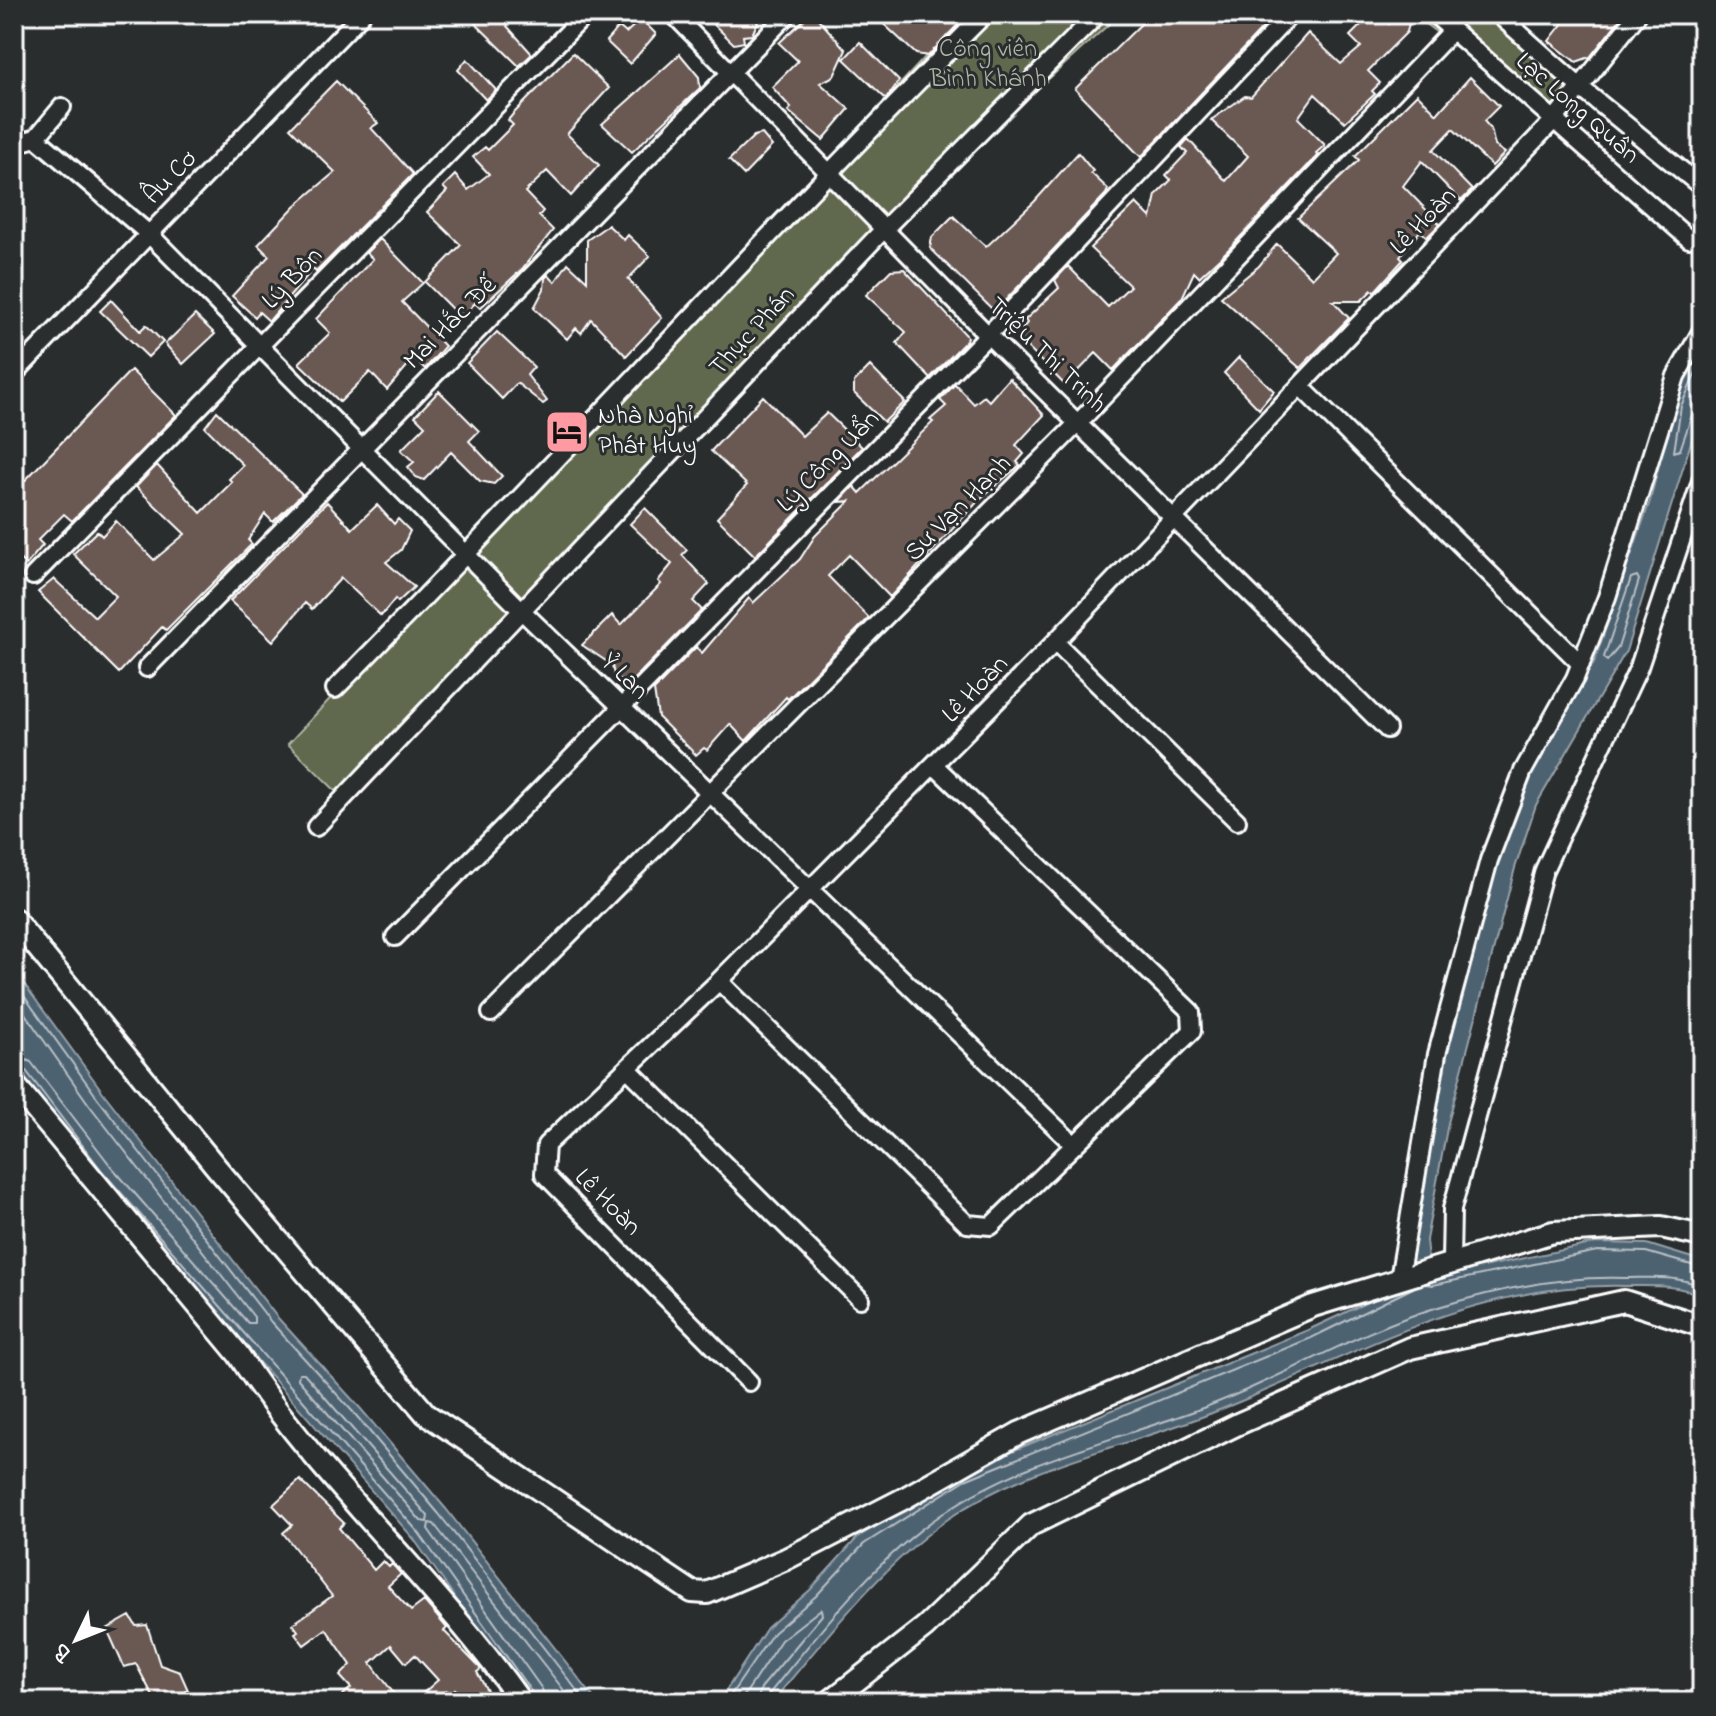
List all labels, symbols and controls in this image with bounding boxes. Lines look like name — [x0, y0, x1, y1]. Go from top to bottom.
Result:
park label: Công viên Bình Khánh — [928, 31, 1047, 99]
street label: Lạc Long Quân — [1506, 44, 1648, 174]
street label: Âu Cơ — [134, 141, 207, 214]
street label: Lê Hoàn — [1382, 179, 1466, 265]
street label: Lý Bôn — [253, 239, 333, 319]
street label: Mai Hắc Đế — [396, 267, 508, 379]
street label: Thục Phán — [701, 278, 805, 386]
street label: Triệu Thị Trinh — [978, 289, 1114, 423]
place label: Nhà Nghỉ Phát Huy — [598, 398, 697, 466]
street label: Lý Công Uẩn — [769, 402, 889, 522]
hotel icon: Nhà Nghỉ Phát Huy — [543, 408, 591, 456]
street label: Sư Vạn Hạnh — [897, 447, 1021, 571]
street label: Ỷ Lan — [591, 644, 657, 710]
street label: Lê Hoàn — [934, 647, 1018, 733]
street label: Lê Hoàn — [564, 1160, 650, 1246]
north arrow — [36, 1600, 116, 1680]
text: B — [47, 1635, 81, 1669]

